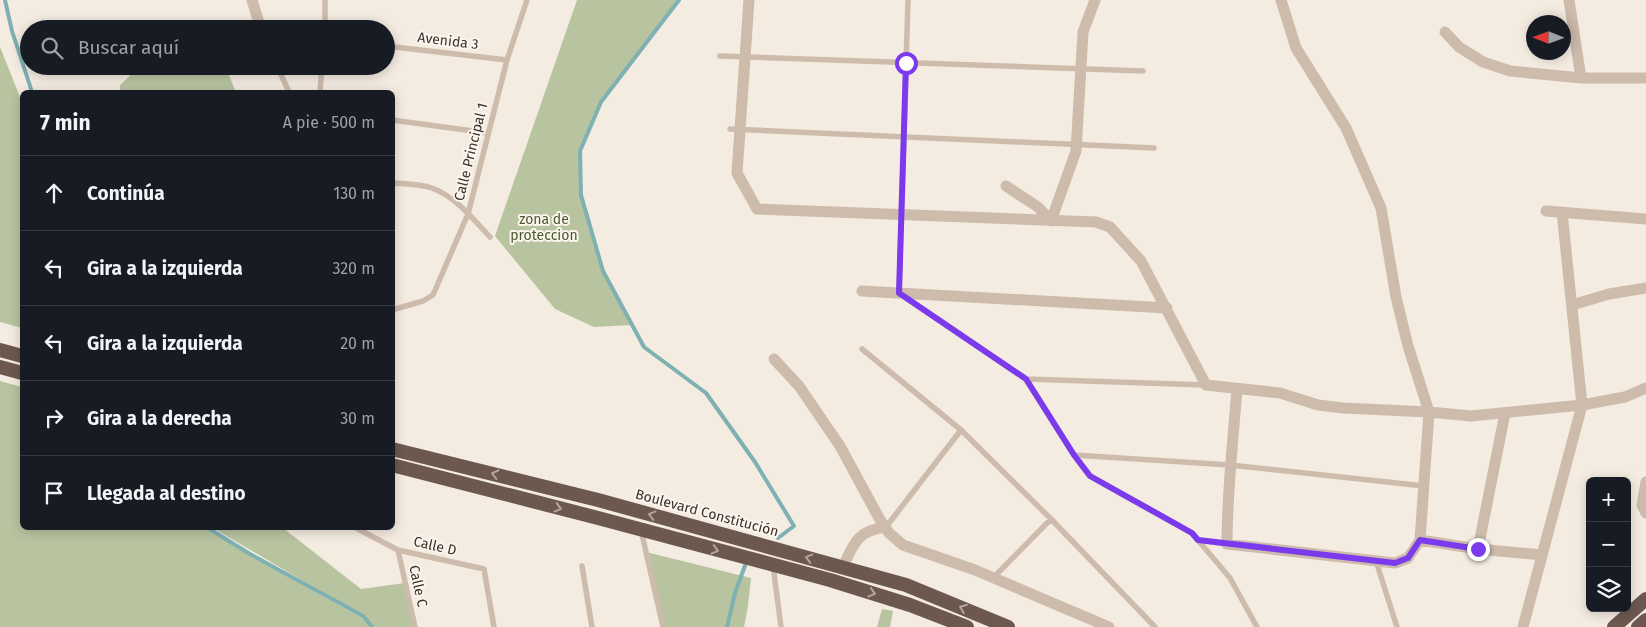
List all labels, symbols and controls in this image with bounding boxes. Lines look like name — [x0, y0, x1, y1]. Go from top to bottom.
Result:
north arrow — [1526, 15, 1571, 60]
search box — [20, 20, 395, 75]
street label: Avenida 3 — [417, 29, 479, 53]
icon: search — [38, 34, 66, 62]
text: Buscar aquí — [78, 36, 179, 59]
route start — [895, 52, 918, 75]
street label: Calle Principal 1 — [451, 101, 491, 203]
text: 7 min — [40, 110, 91, 136]
text: A pie · 500 m — [283, 113, 375, 132]
icon: ahead — [40, 179, 68, 207]
text: Continúa — [87, 182, 165, 205]
text: 130 m — [333, 184, 375, 203]
park label: zona de proteccion — [510, 211, 578, 244]
icon: left — [40, 254, 68, 282]
text: Gira a la izquierda — [87, 257, 243, 280]
text: 320 m — [332, 259, 375, 278]
icon: left — [40, 329, 68, 357]
text: Gira a la izquierda — [87, 332, 243, 355]
text: 20 m — [340, 334, 375, 353]
icon: right — [40, 404, 68, 432]
text: Gira a la derecha — [87, 407, 232, 430]
text: 30 m — [340, 409, 375, 428]
one-way arrow — [490, 469, 499, 480]
map controls — [1586, 477, 1631, 612]
button: + — [1586, 477, 1631, 522]
icon: arrive — [40, 479, 68, 507]
text: Llegada al destino — [87, 482, 246, 505]
street label: Boulevard Constitución — [634, 486, 780, 540]
one-way arrow — [554, 502, 563, 513]
one-way arrow — [648, 510, 656, 521]
button: − — [1586, 522, 1631, 567]
street label: Calle D — [412, 533, 458, 559]
route end — [1467, 538, 1490, 561]
one-way arrow — [711, 544, 720, 555]
one-way arrow — [805, 553, 813, 563]
street label: Calle C — [405, 563, 431, 609]
button: layers — [1586, 567, 1631, 612]
one-way arrow — [867, 588, 876, 598]
one-way arrow — [959, 603, 968, 614]

